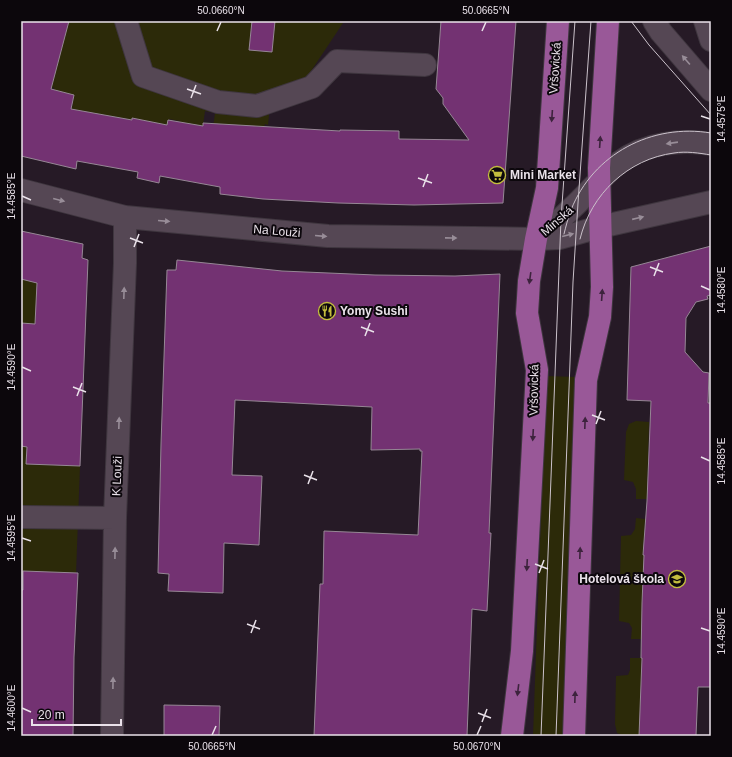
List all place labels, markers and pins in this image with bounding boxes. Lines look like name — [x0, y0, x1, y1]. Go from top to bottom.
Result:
supermarket icon: Mini Market — [487, 165, 507, 185]
place label: Mini Market — [510, 168, 576, 182]
restaurant icon: Yomy Sushi — [317, 301, 337, 321]
place label: Yomy Sushi — [340, 304, 408, 318]
school or university icon: Hotelová škola — [667, 569, 687, 589]
place label: Hotelová škola — [579, 572, 664, 586]

